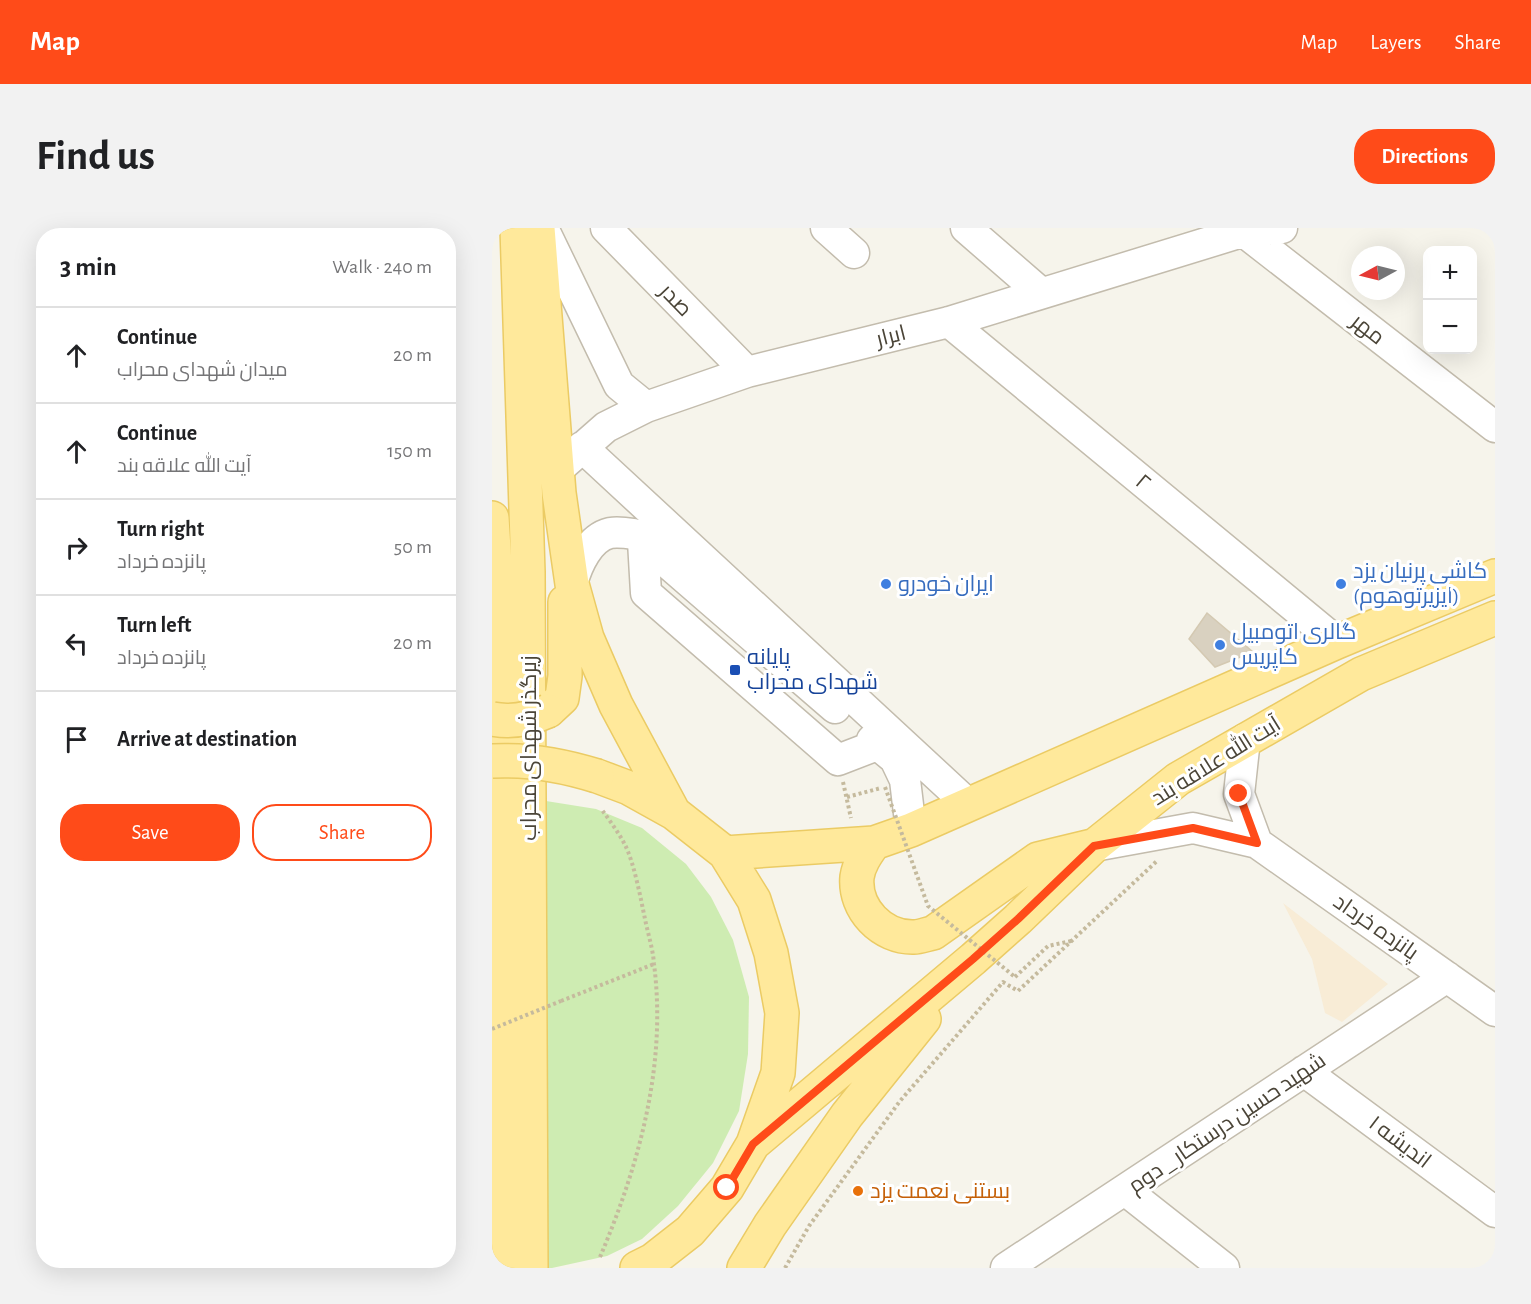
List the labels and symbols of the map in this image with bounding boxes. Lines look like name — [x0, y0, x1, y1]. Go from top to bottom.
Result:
north arrow — [1351, 246, 1405, 300]
street label: صدر — [654, 278, 696, 321]
street label: مهر — [1345, 308, 1389, 350]
street label: ابرار — [872, 322, 909, 352]
street label: ۲ — [1131, 470, 1155, 494]
place label: کاشی پرنیان یزد (ایزیرتوهوم) — [1353, 560, 1487, 611]
place label: ایران خودرو — [898, 573, 994, 596]
marker: ایران خودرو — [879, 577, 893, 591]
marker: کاشی پرنیان یزد (ایزیرتوهوم) — [1334, 577, 1348, 591]
place label: گالری اتومبیل کاپریس — [1232, 621, 1356, 671]
marker: گالری اتومبیل کاپریس — [1213, 638, 1227, 652]
place label: پایانه شهدای محراب — [747, 646, 878, 695]
street label: زیرگذر شهدای محراب — [518, 655, 542, 841]
marker: پایانه شهدای محراب — [728, 663, 742, 677]
street label: آیت الله علاقه بند — [1145, 709, 1285, 809]
route end — [1225, 780, 1251, 806]
street label: پانزده خرداد — [1328, 890, 1423, 967]
street label: شهید حسین درستکار _ دوم — [1124, 1049, 1332, 1200]
street label: اندیشه ۱ — [1365, 1112, 1435, 1172]
route start — [713, 1174, 739, 1200]
place label: بستنی نعمت یزد — [870, 1180, 1010, 1204]
marker: بستنی نعمت یزد — [851, 1184, 865, 1198]

